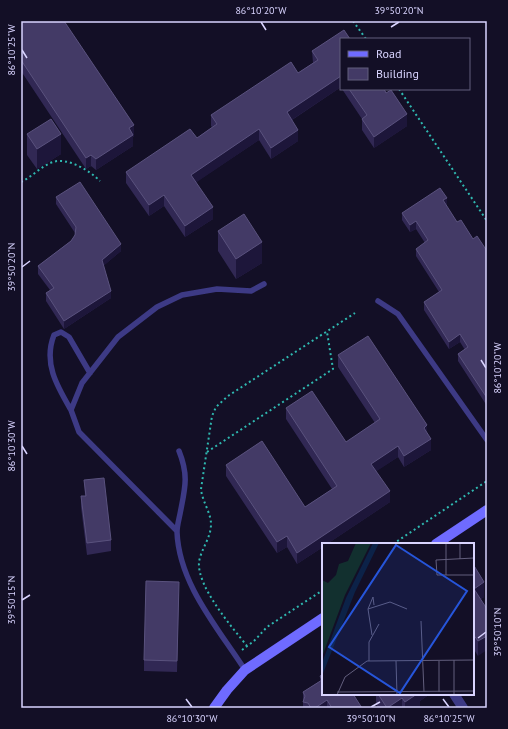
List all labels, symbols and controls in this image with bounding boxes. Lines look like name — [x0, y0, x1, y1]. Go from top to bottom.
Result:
text: 86°10'20"W — [235, 4, 287, 17]
text: 39°50'20"N — [374, 4, 424, 17]
text: 86°10'25"W — [5, 24, 18, 76]
legend — [340, 38, 470, 90]
text: Road — [376, 46, 401, 61]
text: Building — [376, 66, 419, 81]
text: 39°50'20"N — [5, 242, 18, 292]
text: 86°10'20"W — [491, 342, 504, 394]
text: 86°10'30"W — [5, 420, 18, 472]
inset map — [322, 543, 474, 695]
text: 39°50'15"N — [5, 575, 18, 625]
text: 39°50'10"N — [491, 607, 504, 657]
text: 86°10'30"W — [166, 712, 218, 725]
text: 39°50'10"N — [346, 712, 396, 725]
text: 86°10'25"W — [423, 712, 475, 725]

